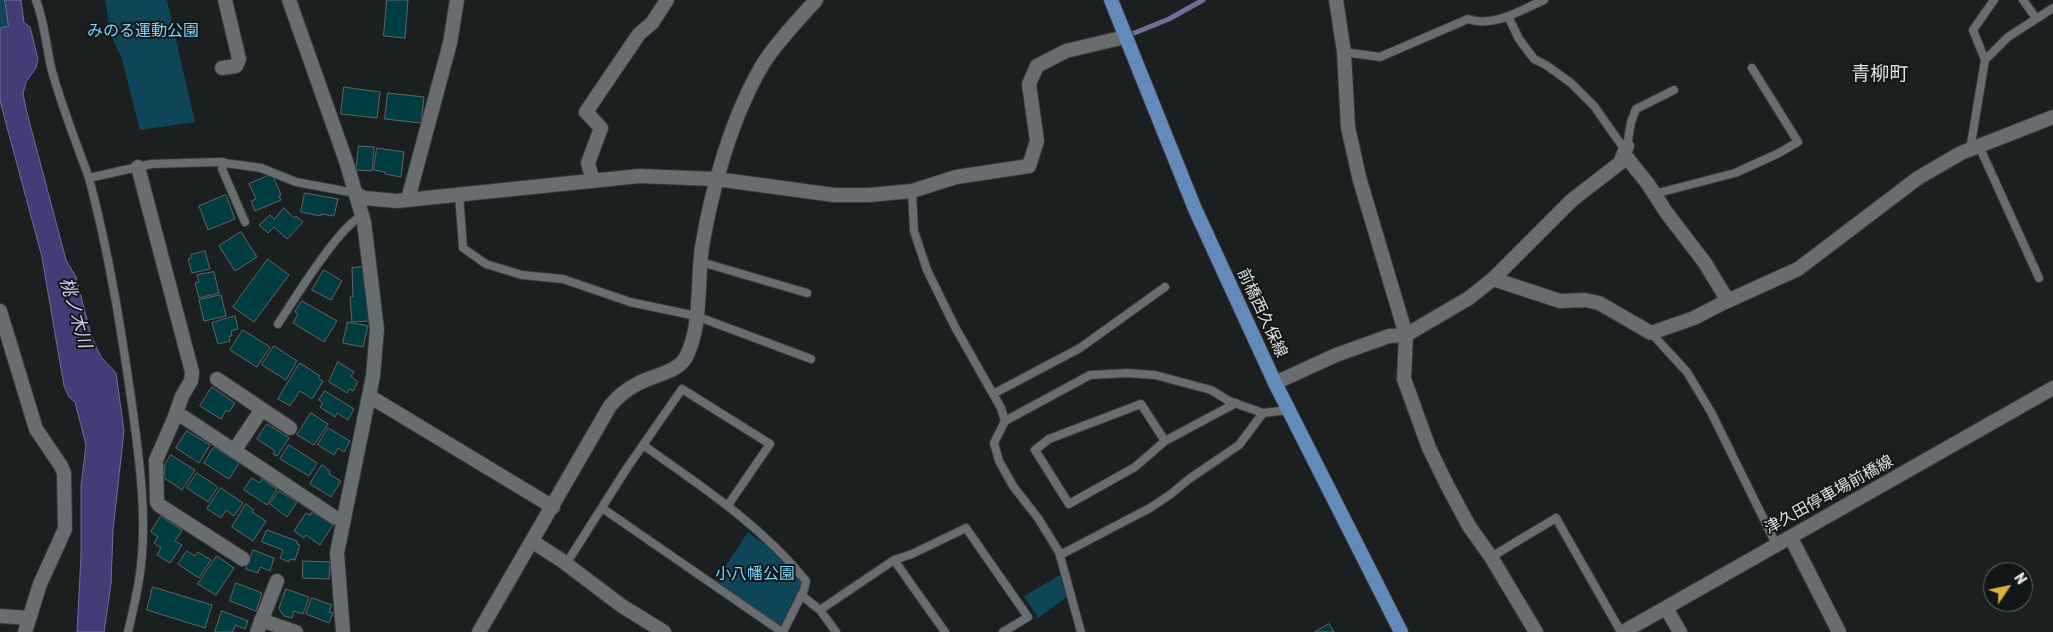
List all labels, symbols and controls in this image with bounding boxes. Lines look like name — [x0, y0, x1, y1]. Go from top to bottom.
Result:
park label: みのる運動公園 — [87, 21, 199, 41]
district label: 青柳町 — [1852, 64, 1908, 86]
street label: 前橋西久保線 — [1233, 265, 1291, 361]
water label: 桃ノ木川 — [55, 275, 95, 351]
street label: 津久田停車場前橋線 — [1761, 452, 1897, 538]
north arrow — [1983, 562, 2033, 612]
park label: 小八幡公園 — [715, 564, 795, 584]
text: N — [2010, 570, 2030, 588]

